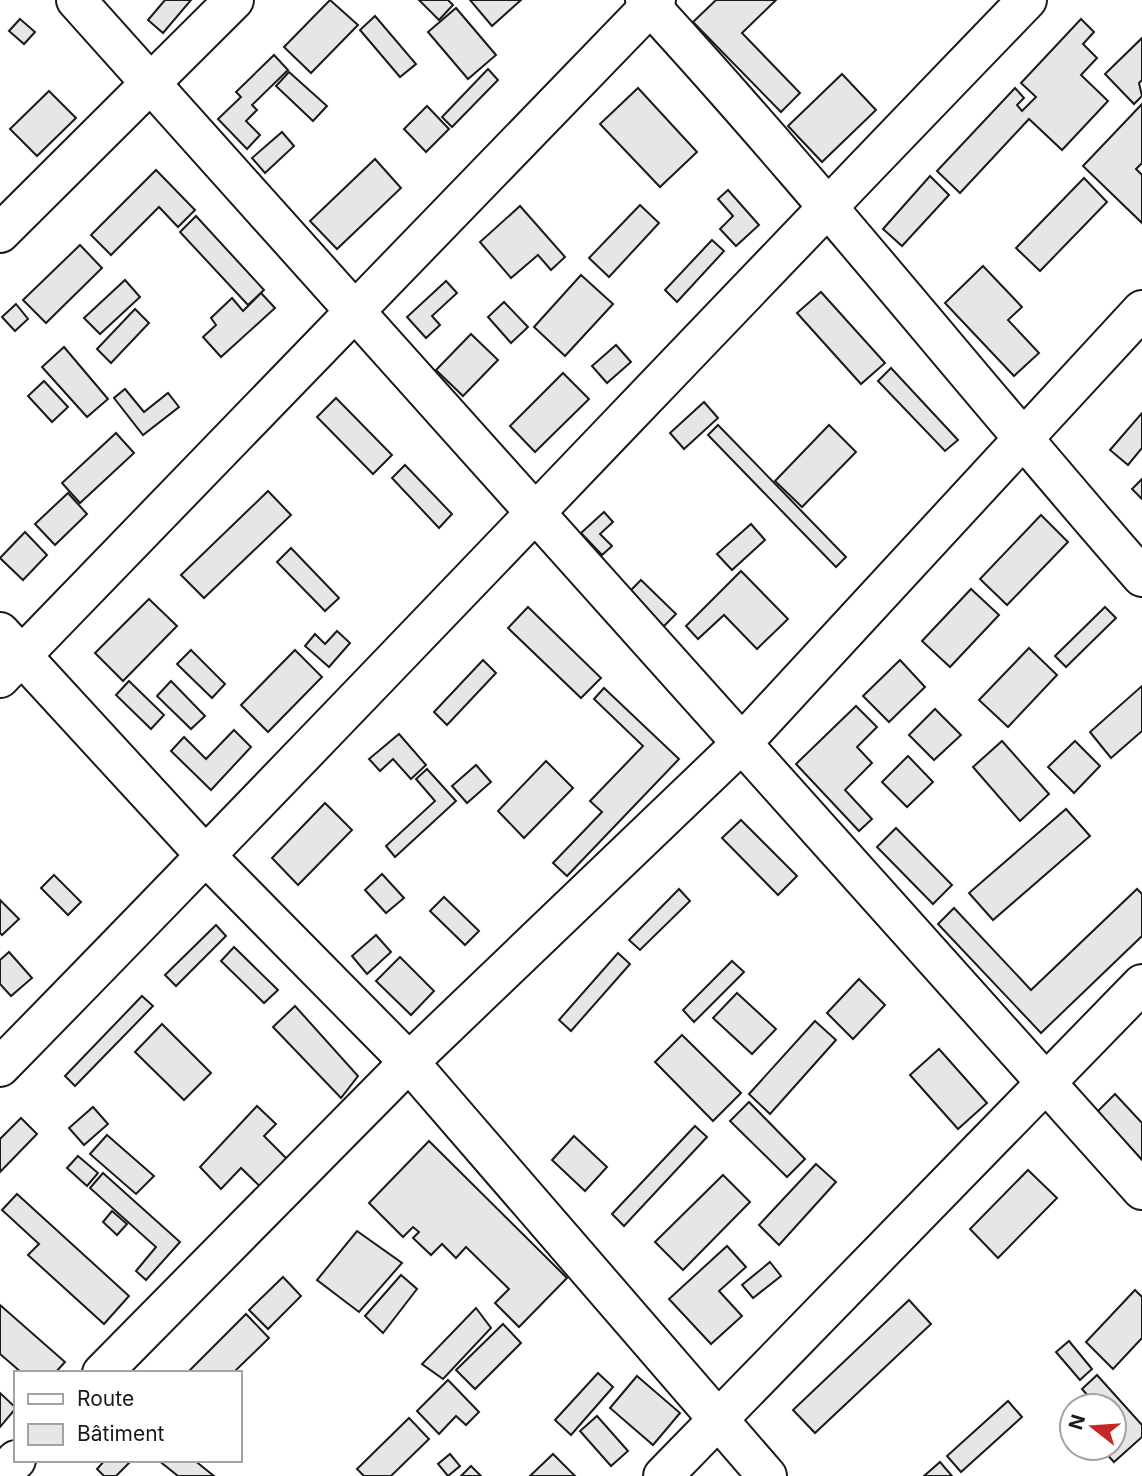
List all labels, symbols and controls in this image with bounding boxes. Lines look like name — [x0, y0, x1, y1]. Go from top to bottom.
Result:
legend — [14, 1371, 242, 1462]
text: Route — [77, 1386, 134, 1411]
north arrow — [1058, 1392, 1128, 1462]
text: N — [1064, 1412, 1090, 1432]
text: Bâtiment — [77, 1421, 165, 1446]

